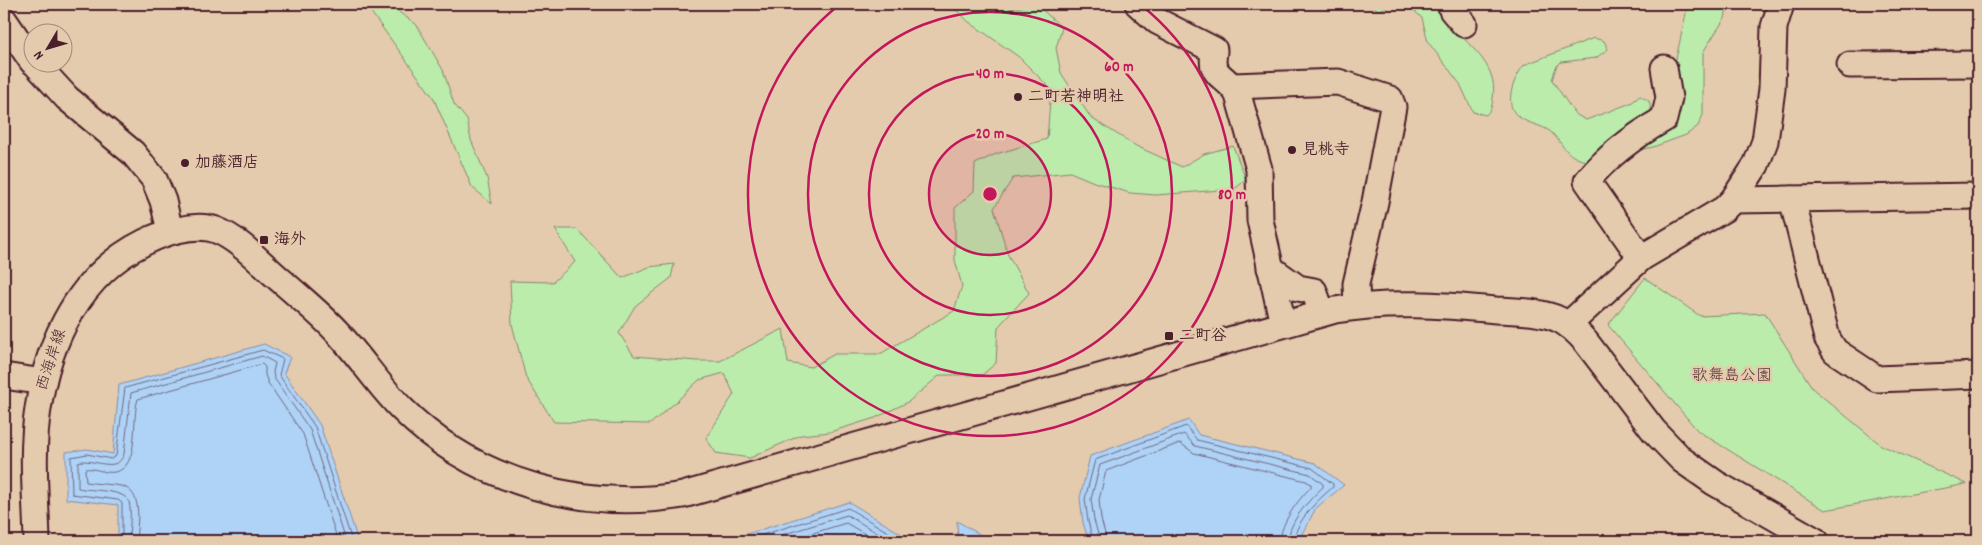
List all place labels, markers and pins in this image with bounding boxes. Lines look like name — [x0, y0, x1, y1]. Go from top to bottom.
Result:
place label: 二町若神明社 — [1028, 86, 1124, 109]
marker: 二町若神明社 — [1012, 91, 1024, 103]
place label: 見桃寺 — [1302, 139, 1350, 162]
marker: 見桃寺 — [1286, 144, 1298, 156]
place label: 加藤酒店 — [195, 152, 259, 175]
marker: 加藤酒店 — [179, 157, 191, 169]
centre of rings — [981, 185, 999, 203]
place label: 海外 — [274, 229, 306, 252]
marker: 海外 — [258, 234, 270, 246]
place label: 二町谷 — [1179, 325, 1227, 348]
marker: 二町谷 — [1163, 330, 1175, 342]

